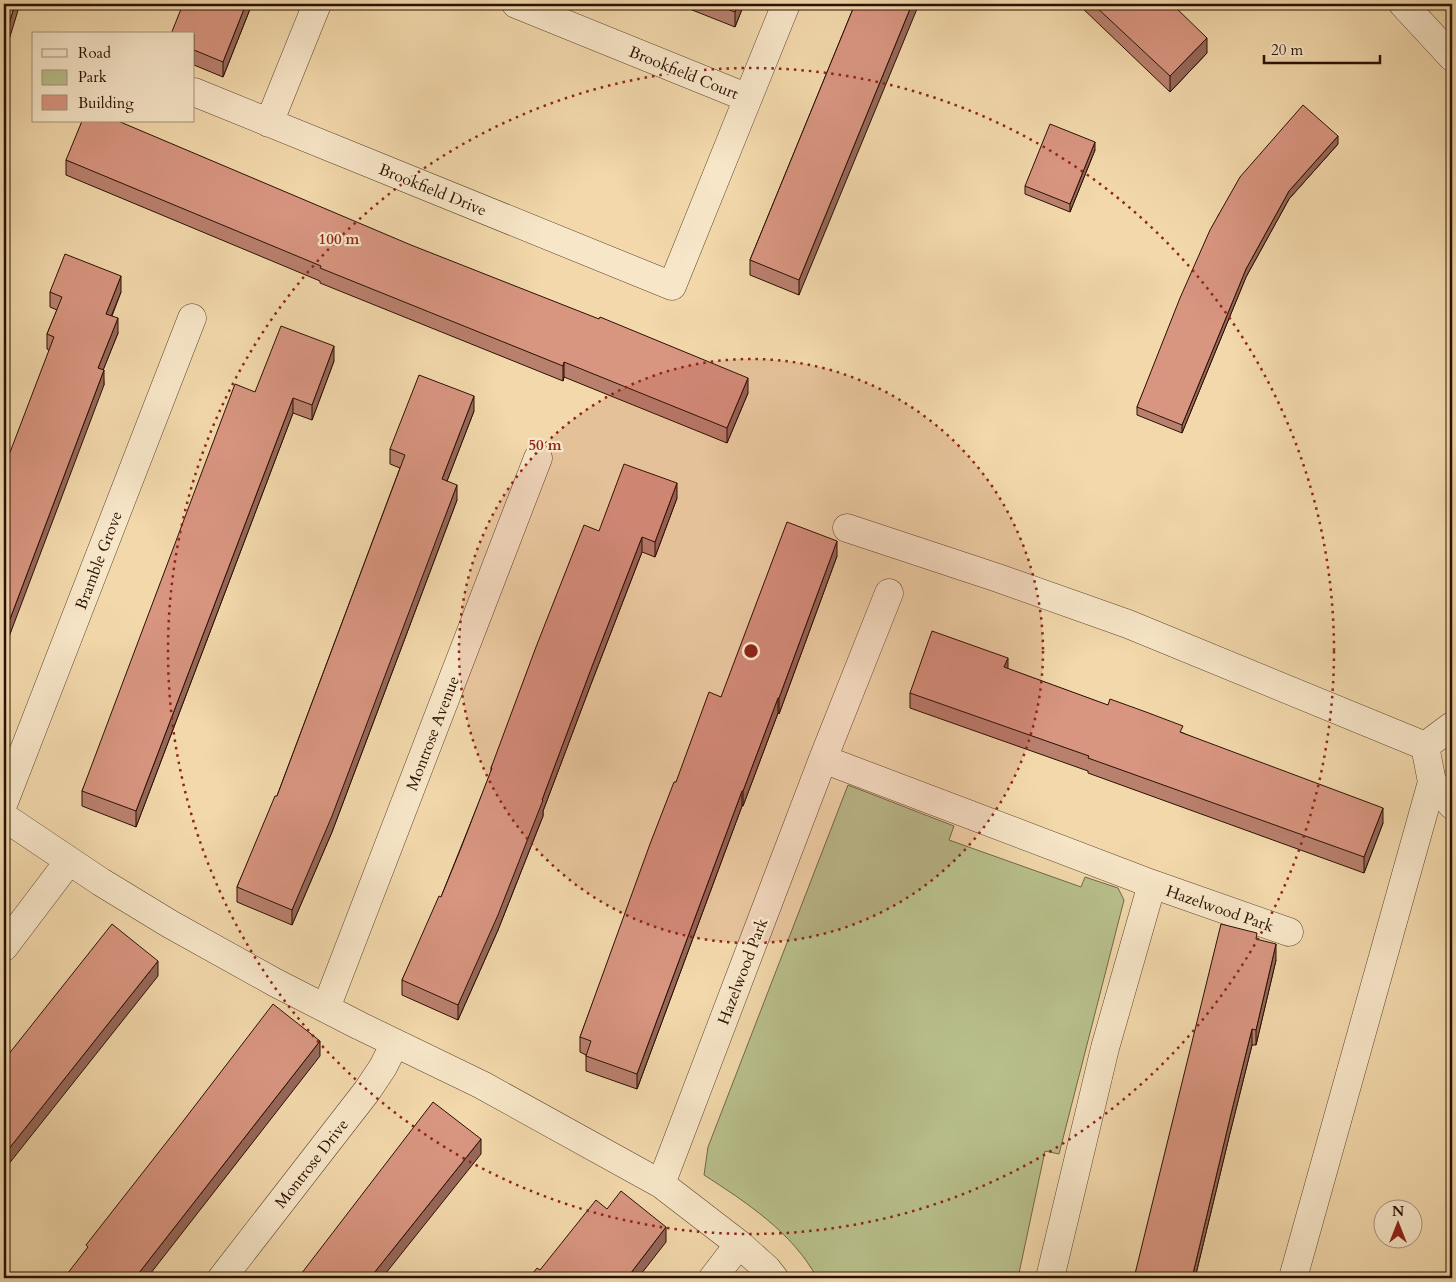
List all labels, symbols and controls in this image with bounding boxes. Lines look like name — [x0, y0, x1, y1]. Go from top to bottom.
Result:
legend — [32, 32, 195, 122]
scale bar — [1264, 32, 1380, 64]
text: 20 m — [1271, 40, 1303, 60]
street label: Brookfield Court — [626, 41, 742, 105]
text: Road — [78, 43, 111, 63]
text: Park — [78, 67, 107, 87]
text: Building — [78, 93, 134, 113]
street label: Brookfield Drive — [375, 158, 490, 222]
text: 100 m — [319, 229, 360, 249]
text: 50 m — [528, 435, 562, 455]
street label: Bramble Grove — [70, 508, 128, 613]
centre of rings — [742, 642, 760, 660]
street label: Montrose Avenue — [401, 673, 465, 794]
street label: Hazelwood Park — [1163, 880, 1277, 938]
street label: Hazelwood Park — [713, 915, 774, 1028]
street label: Montrose Drive — [270, 1114, 354, 1213]
north arrow — [1374, 1200, 1424, 1250]
text: N — [1392, 1202, 1404, 1221]

